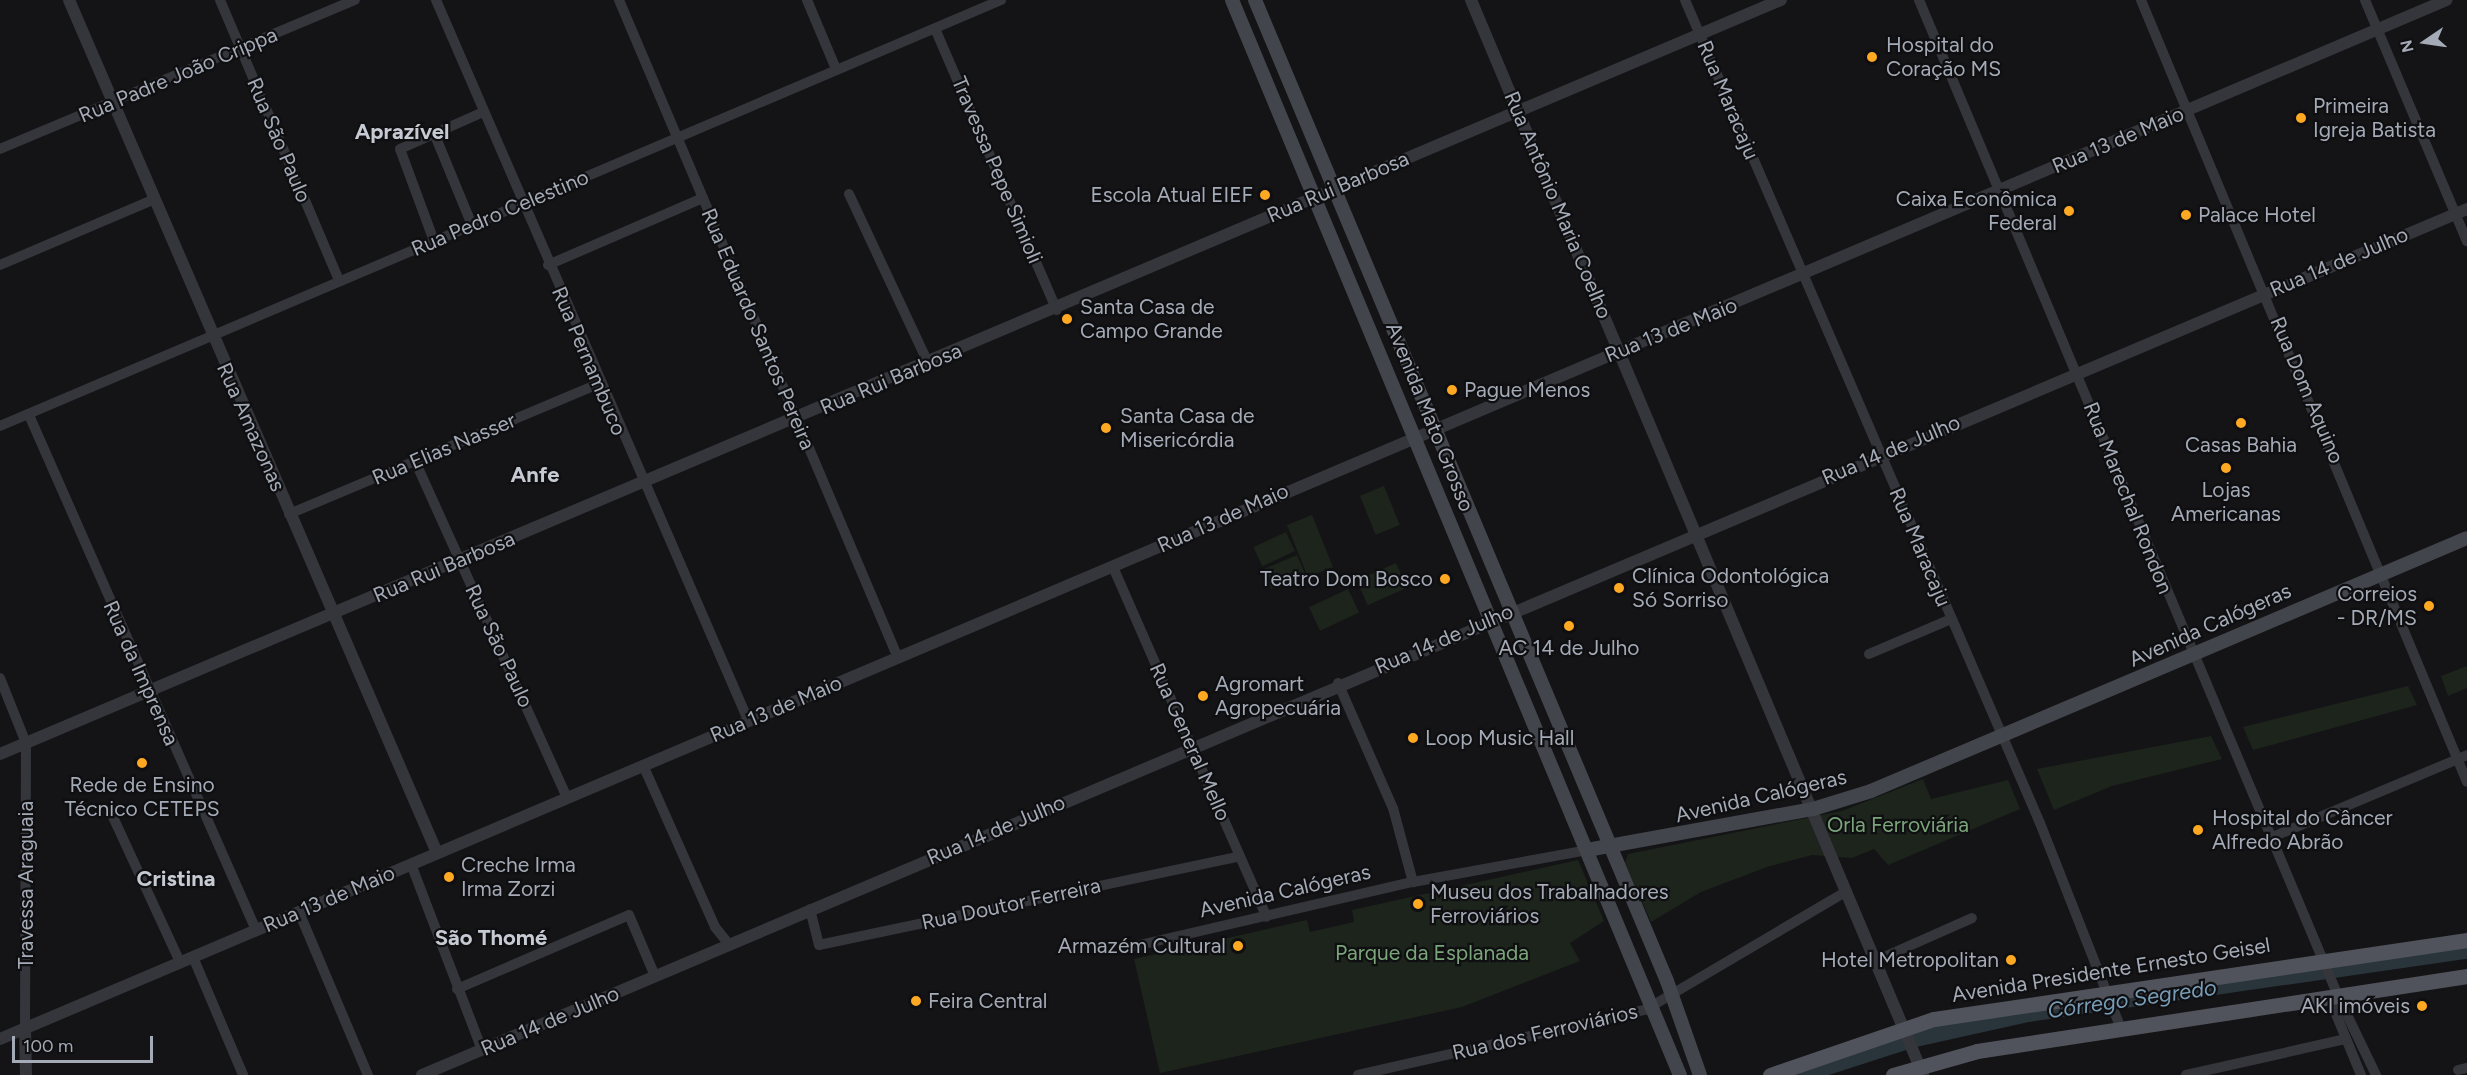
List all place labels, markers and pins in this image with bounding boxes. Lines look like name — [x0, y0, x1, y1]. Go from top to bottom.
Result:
place label: Hospital do Coração MS — [1886, 32, 2001, 82]
marker: Hospital do Coração MS — [1863, 48, 1881, 66]
place label: Primeira Igreja Batista — [2313, 93, 2436, 143]
marker: Primeira Igreja Batista — [2294, 111, 2308, 125]
place label: Escola Atual EIEF — [1090, 182, 1253, 208]
place label: Caixa Econômica Federal — [1896, 186, 2057, 236]
marker: Escola Atual EIEF — [1258, 188, 1272, 202]
place label: Palace Hotel — [2198, 202, 2316, 228]
marker: Caixa Econômica Federal — [2062, 204, 2076, 218]
marker: Palace Hotel — [2179, 208, 2193, 222]
place label: Santa Casa de Campo Grande — [1080, 294, 1223, 344]
marker: Santa Casa de Campo Grande — [1058, 310, 1076, 328]
place label: Pague Menos — [1464, 377, 1590, 403]
marker: Pague Menos — [1445, 383, 1459, 397]
place label: Santa Casa de Misericórdia — [1120, 403, 1254, 453]
marker: Casas Bahia — [2234, 416, 2248, 430]
marker: Santa Casa de Misericórdia — [1097, 419, 1115, 437]
place label: Casas Bahia — [2185, 432, 2297, 458]
marker: Lojas Americanas — [2219, 461, 2233, 475]
place label: Lojas Americanas — [2171, 477, 2281, 527]
place label: Clínica Odontológica Só Sorriso — [1632, 563, 1829, 613]
place label: Teatro Dom Bosco — [1260, 566, 1433, 592]
marker: Teatro Dom Bosco — [1438, 572, 1452, 586]
marker: Clínica Odontológica Só Sorriso — [1610, 579, 1628, 597]
place label: Correios - DR/MS — [2337, 581, 2417, 631]
marker: Correios - DR/MS — [2422, 599, 2436, 613]
marker: AC 14 de Julho — [1562, 619, 1576, 633]
place label: AC 14 de Julho — [1498, 635, 1640, 661]
place label: Agromart Agropecuária — [1215, 671, 1341, 721]
marker: Agromart Agropecuária — [1196, 689, 1210, 703]
place label: Loop Music Hall — [1425, 725, 1574, 751]
marker: Loop Music Hall — [1406, 731, 1420, 745]
marker: Rede de Ensino Técnico CETEPS — [135, 756, 149, 770]
place label: Rede de Ensino Técnico CETEPS — [64, 772, 220, 822]
place label: Hospital do Câncer Alfredo Abrão — [2212, 805, 2393, 855]
marker: Hospital do Câncer Alfredo Abrão — [2189, 821, 2207, 839]
place label: Creche Irma Irma Zorzi — [461, 852, 576, 902]
marker: Creche Irma Irma Zorzi — [442, 870, 456, 884]
place label: Museu dos Trabalhadores Ferroviários — [1430, 879, 1668, 929]
marker: Museu dos Trabalhadores Ferroviários — [1411, 897, 1425, 911]
place label: Armazém Cultural — [1058, 933, 1226, 959]
marker: Armazém Cultural — [1231, 939, 1245, 953]
place label: Hotel Metropolitan — [1821, 947, 1999, 973]
marker: Hotel Metropolitan — [2004, 953, 2018, 967]
place label: Feira Central — [928, 988, 1047, 1014]
place label: AKI imóveis — [2301, 993, 2410, 1019]
marker: Feira Central — [909, 994, 923, 1008]
marker: AKI imóveis — [2415, 999, 2429, 1013]

